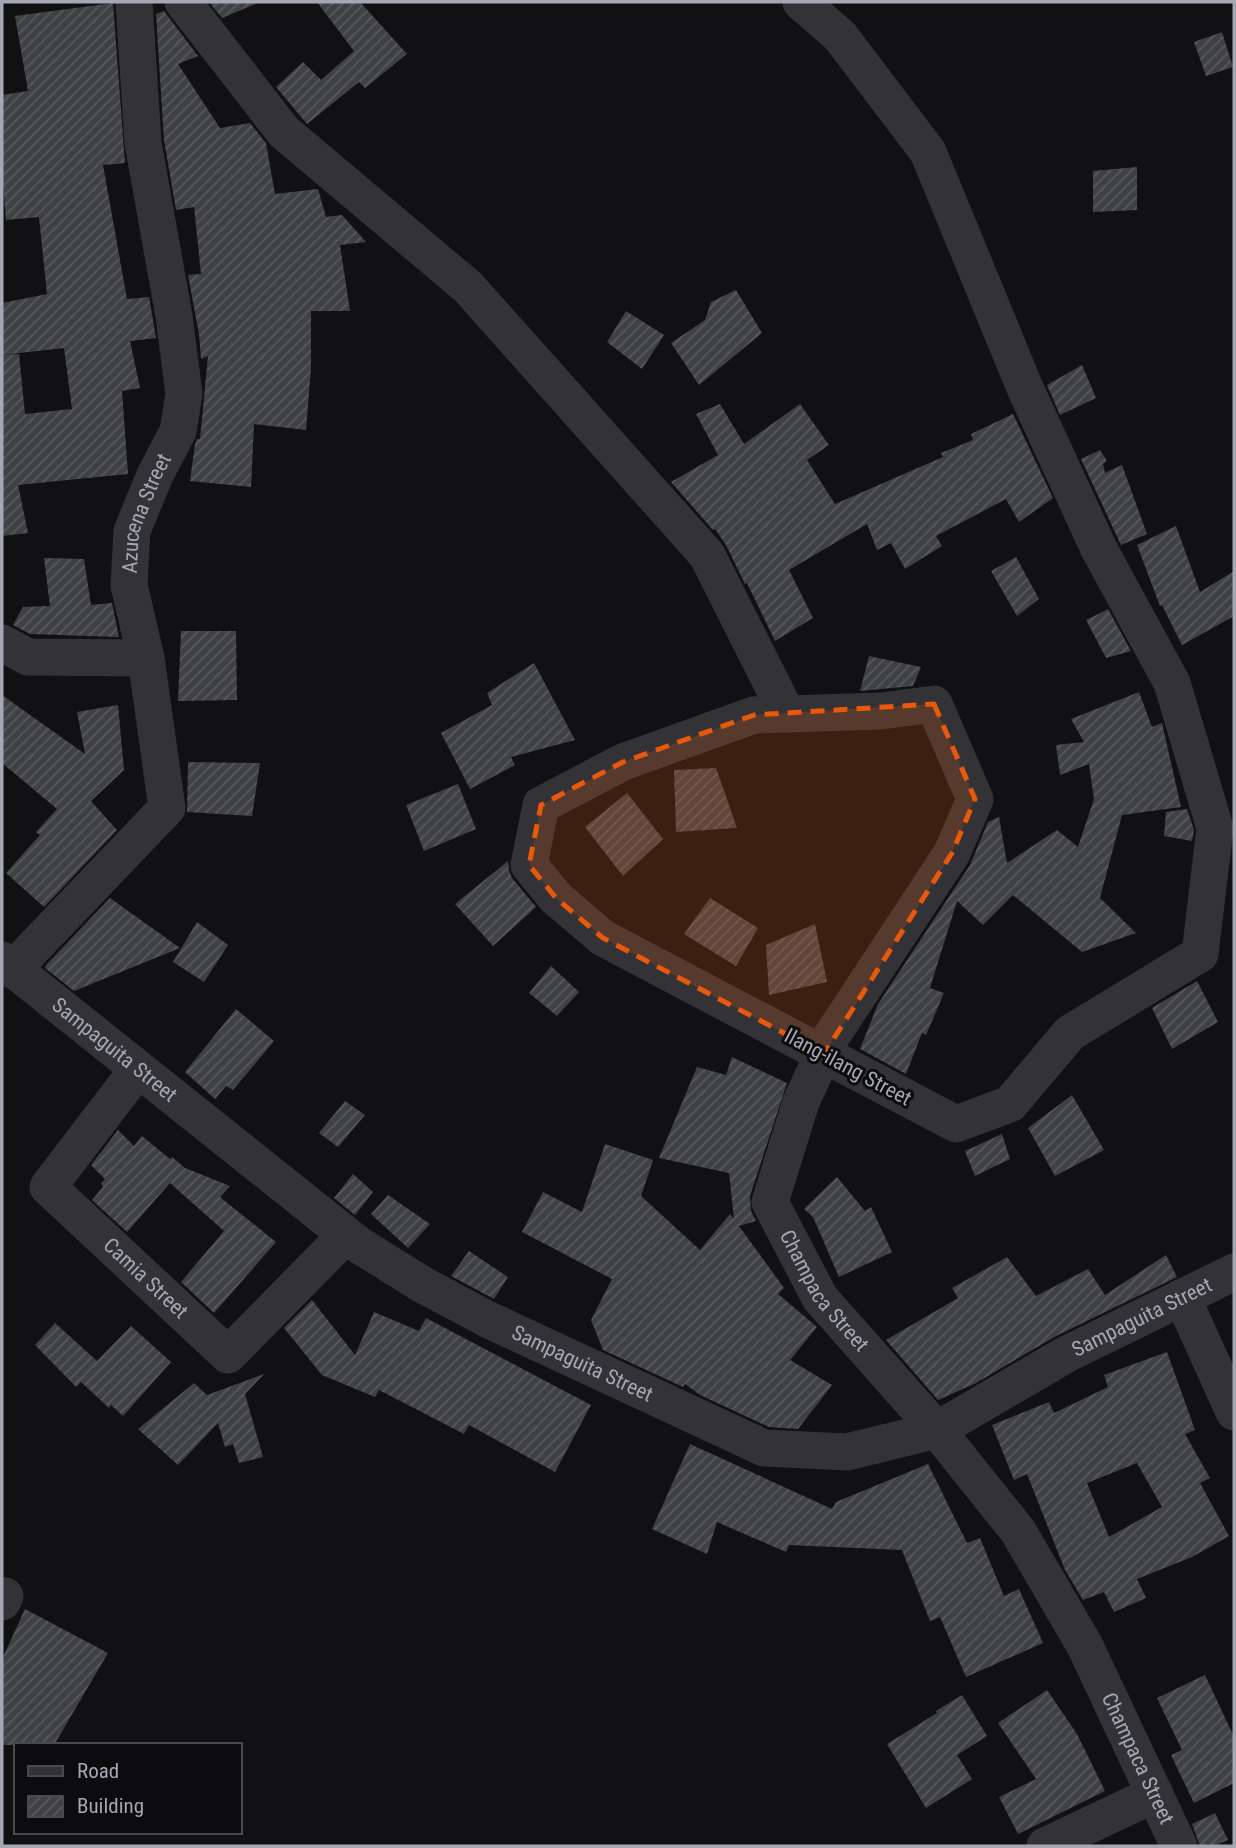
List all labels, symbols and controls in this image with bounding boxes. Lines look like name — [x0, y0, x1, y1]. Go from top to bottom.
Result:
street label: Azucena Street — [118, 450, 176, 574]
street label: Sampaguita Street — [47, 993, 182, 1107]
street label: Ilang-ilang Street — [781, 1024, 915, 1110]
street label: Champaca Street — [775, 1226, 874, 1356]
street label: Camia Street — [98, 1233, 193, 1323]
street label: Sampaguita Street — [1068, 1273, 1216, 1362]
street label: Sampaguita Street — [508, 1320, 657, 1407]
street label: Champaca Street — [1097, 1689, 1179, 1828]
legend — [14, 1743, 242, 1834]
text: Road — [77, 1759, 119, 1783]
text: Building — [77, 1794, 144, 1818]

